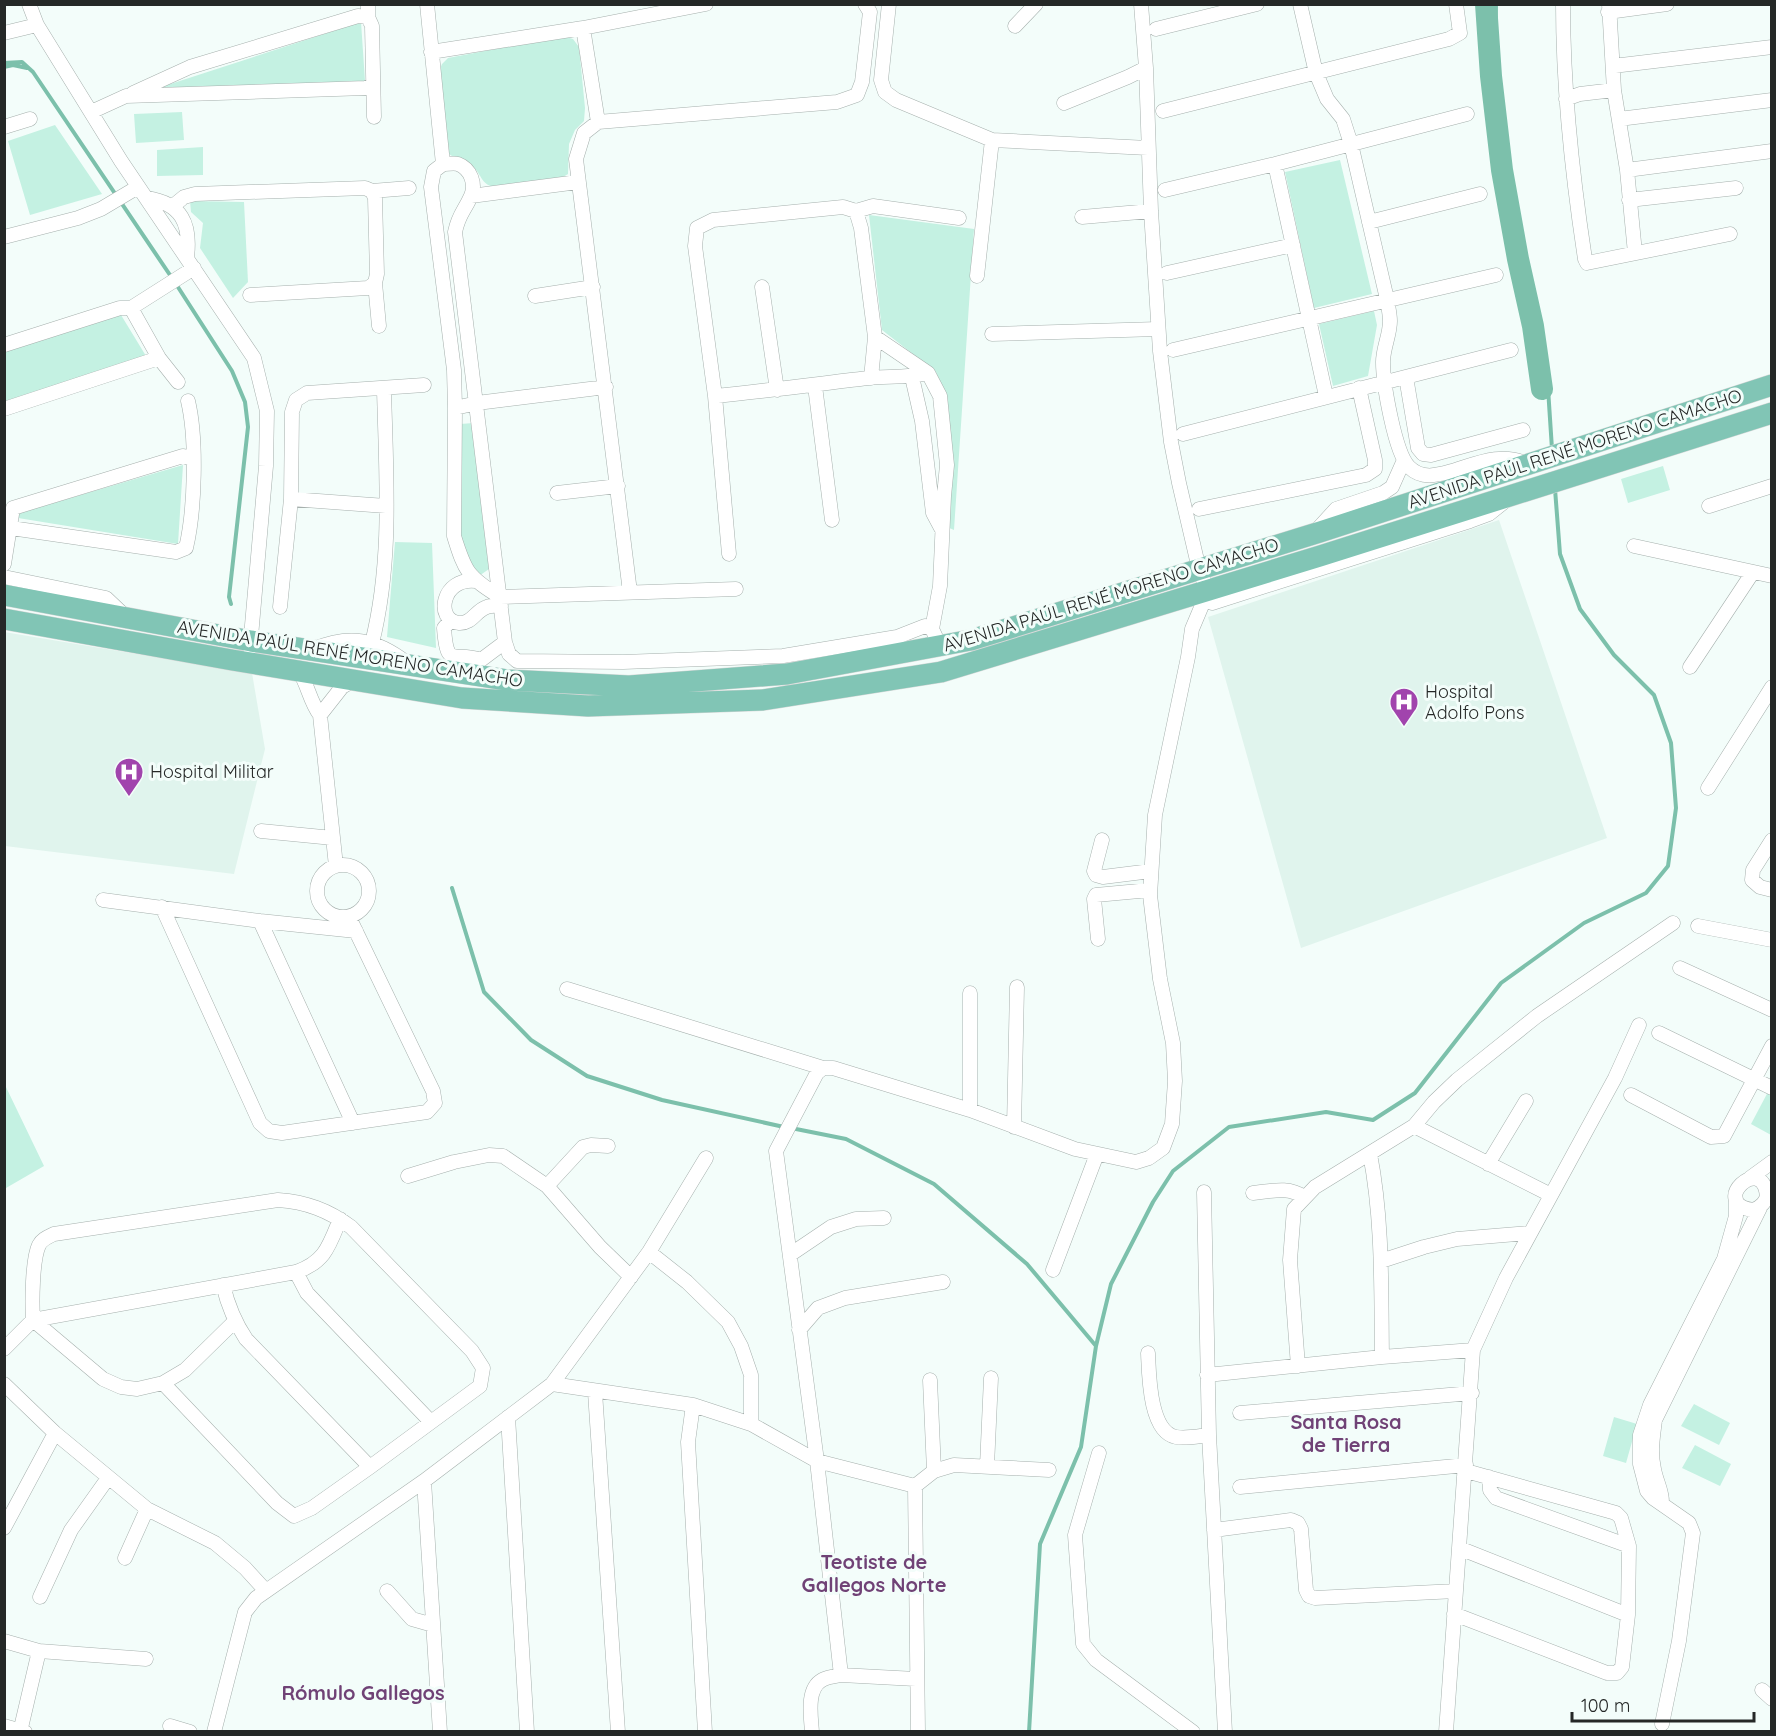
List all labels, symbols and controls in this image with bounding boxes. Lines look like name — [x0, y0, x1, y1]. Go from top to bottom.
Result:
street label: AVENIDA PAÚL RENÉ MORENO CAMACHO — [1405, 384, 1745, 513]
street label: AVENIDA PAÚL RENÉ MORENO CAMACHO — [940, 532, 1281, 657]
street label: AVENIDA PAÚL RENÉ MORENO CAMACHO — [176, 615, 525, 692]
place label: Hospital Adolfo Pons — [1425, 680, 1524, 724]
hospital icon: Hospital Adolfo Pons — [1388, 686, 1420, 728]
hospital icon: Hospital Militar — [113, 756, 145, 798]
place label: Hospital Militar — [150, 760, 274, 783]
district label: Santa Rosa de Tierra — [1290, 1409, 1402, 1457]
district label: Teotiste de Gallegos Norte — [802, 1549, 946, 1597]
district label: Rómulo Gallegos — [281, 1680, 445, 1705]
scale bar — [1572, 1685, 1754, 1723]
text: 100 m — [1581, 1694, 1630, 1717]

